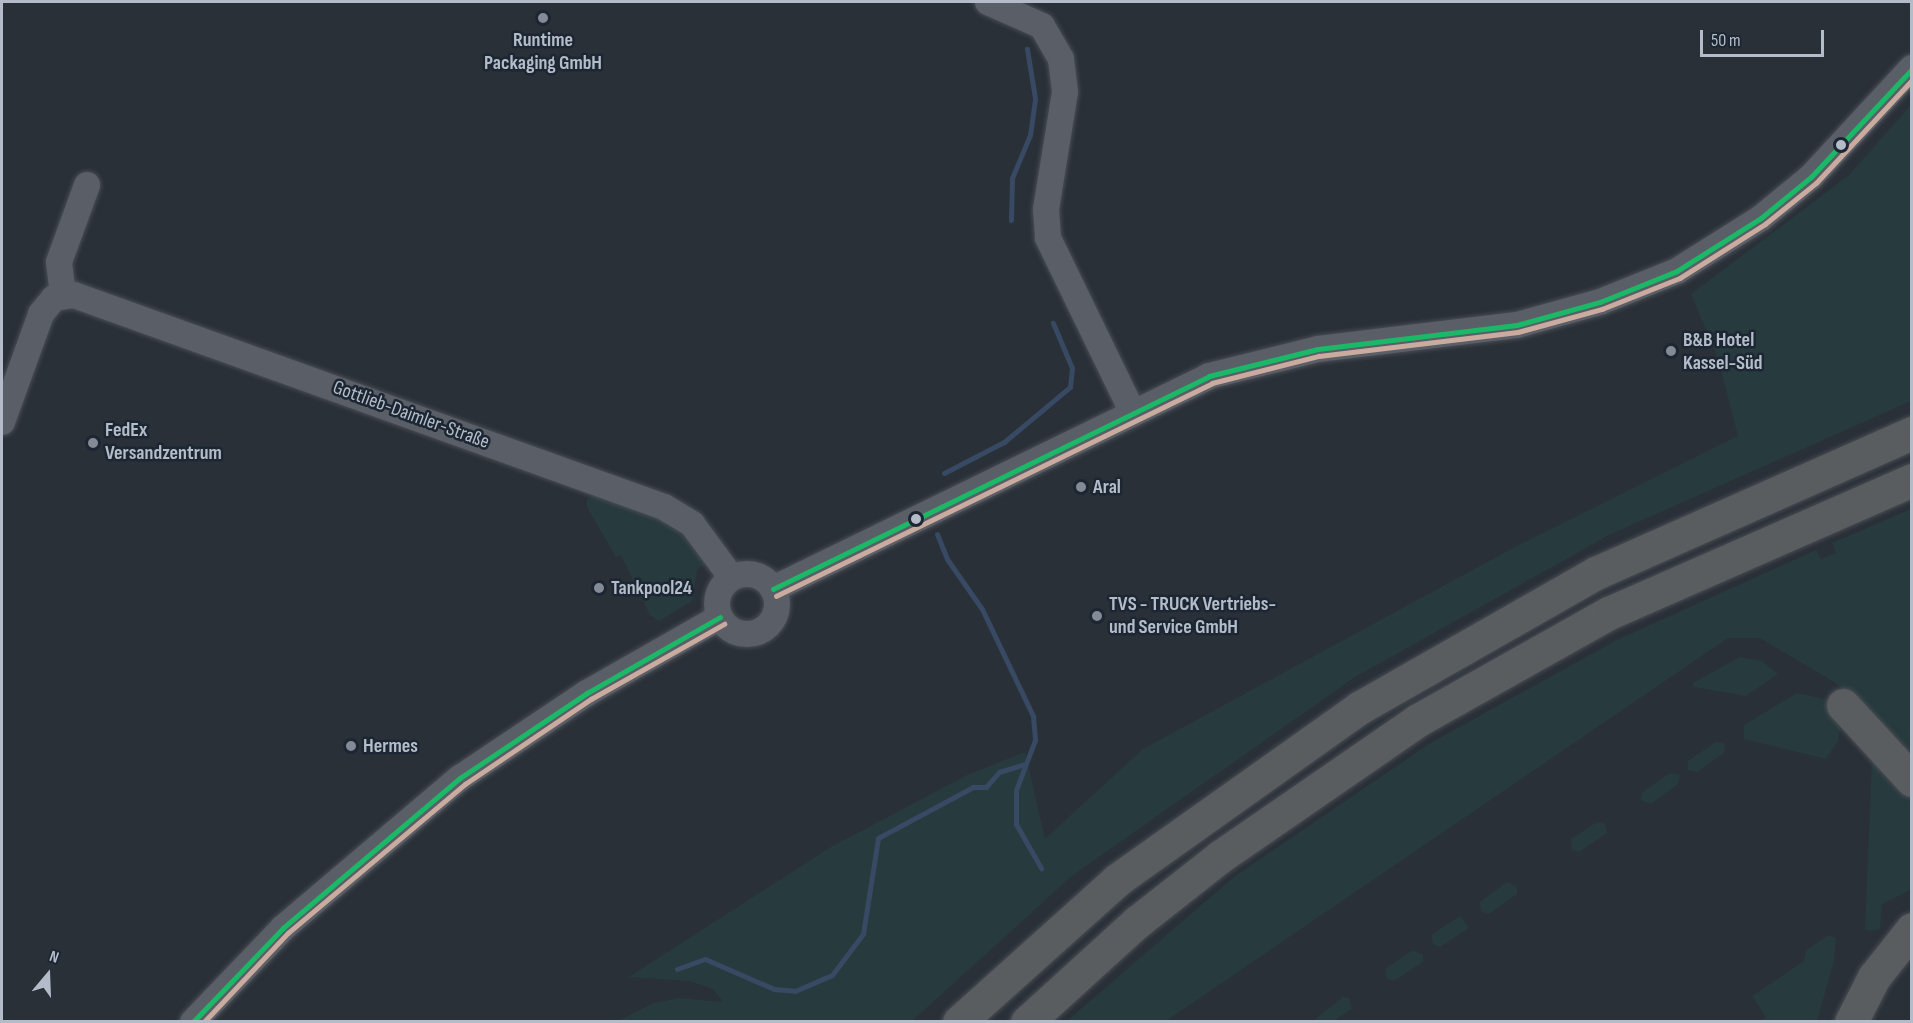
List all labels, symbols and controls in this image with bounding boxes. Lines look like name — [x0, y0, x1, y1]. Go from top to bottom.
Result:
marker: Runtime Packaging GmbH — [536, 11, 550, 25]
scale bar — [1703, 18, 1828, 56]
place label: Runtime Packaging GmbH — [484, 28, 602, 75]
text: 50 m — [1711, 30, 1741, 51]
unlabelled marker — [1835, 139, 1847, 151]
place label: B&B Hotel Kassel-Süd — [1683, 328, 1763, 375]
marker: B&B Hotel Kassel-Süd — [1664, 344, 1678, 358]
street label: Gottlieb-Daimler-Straße — [329, 376, 493, 454]
place label: FedEx Versandzentrum — [105, 419, 222, 466]
marker: FedEx Versandzentrum — [86, 436, 100, 450]
place label: Aral — [1093, 475, 1121, 499]
marker: Aral — [1074, 480, 1088, 494]
unlabelled marker — [910, 513, 922, 525]
place label: Tankpool24 — [611, 576, 692, 600]
marker: Tankpool24 — [592, 581, 606, 595]
place label: TVS - TRUCK Vertriebs- und Service GmbH — [1109, 592, 1276, 639]
marker: TVS - TRUCK Vertriebs- und Service GmbH — [1090, 609, 1104, 623]
place label: Hermes — [363, 734, 418, 758]
marker: Hermes — [344, 739, 358, 753]
north arrow — [18, 945, 78, 1005]
text: N — [47, 947, 61, 968]

